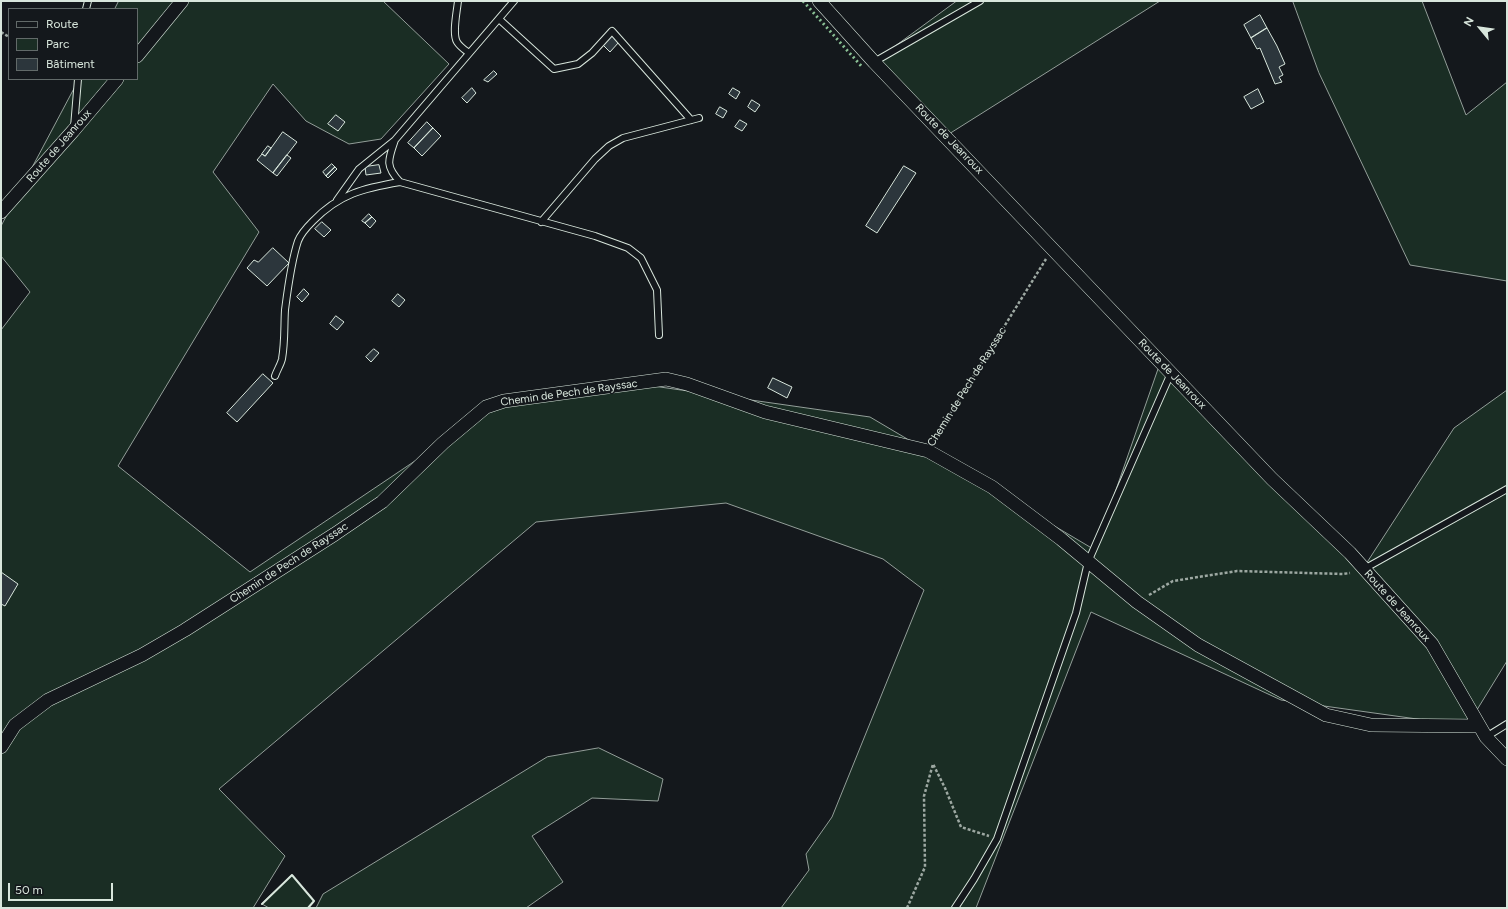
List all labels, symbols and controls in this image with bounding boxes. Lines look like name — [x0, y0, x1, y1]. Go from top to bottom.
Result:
legend — [8, 8, 138, 80]
north arrow — [1460, 8, 1500, 48]
text: N — [1461, 15, 1477, 29]
text: Route — [46, 17, 78, 31]
text: Parc — [46, 37, 70, 51]
text: Bâtiment — [46, 57, 95, 71]
street label: Route de Jeanroux — [912, 101, 986, 177]
street label: Route de Jeanroux — [24, 107, 94, 185]
street label: Chemin de Pech de Rayssac — [925, 325, 1009, 449]
street label: Route de Jeanroux — [1135, 336, 1209, 412]
street label: Chemin de Pech de Rayssac — [500, 377, 638, 409]
street label: Chemin de Pech de Rayssac — [227, 520, 351, 606]
street label: Route de Jeanroux — [1361, 567, 1433, 645]
scale bar — [10, 875, 115, 901]
text: 50 m — [15, 883, 43, 897]

